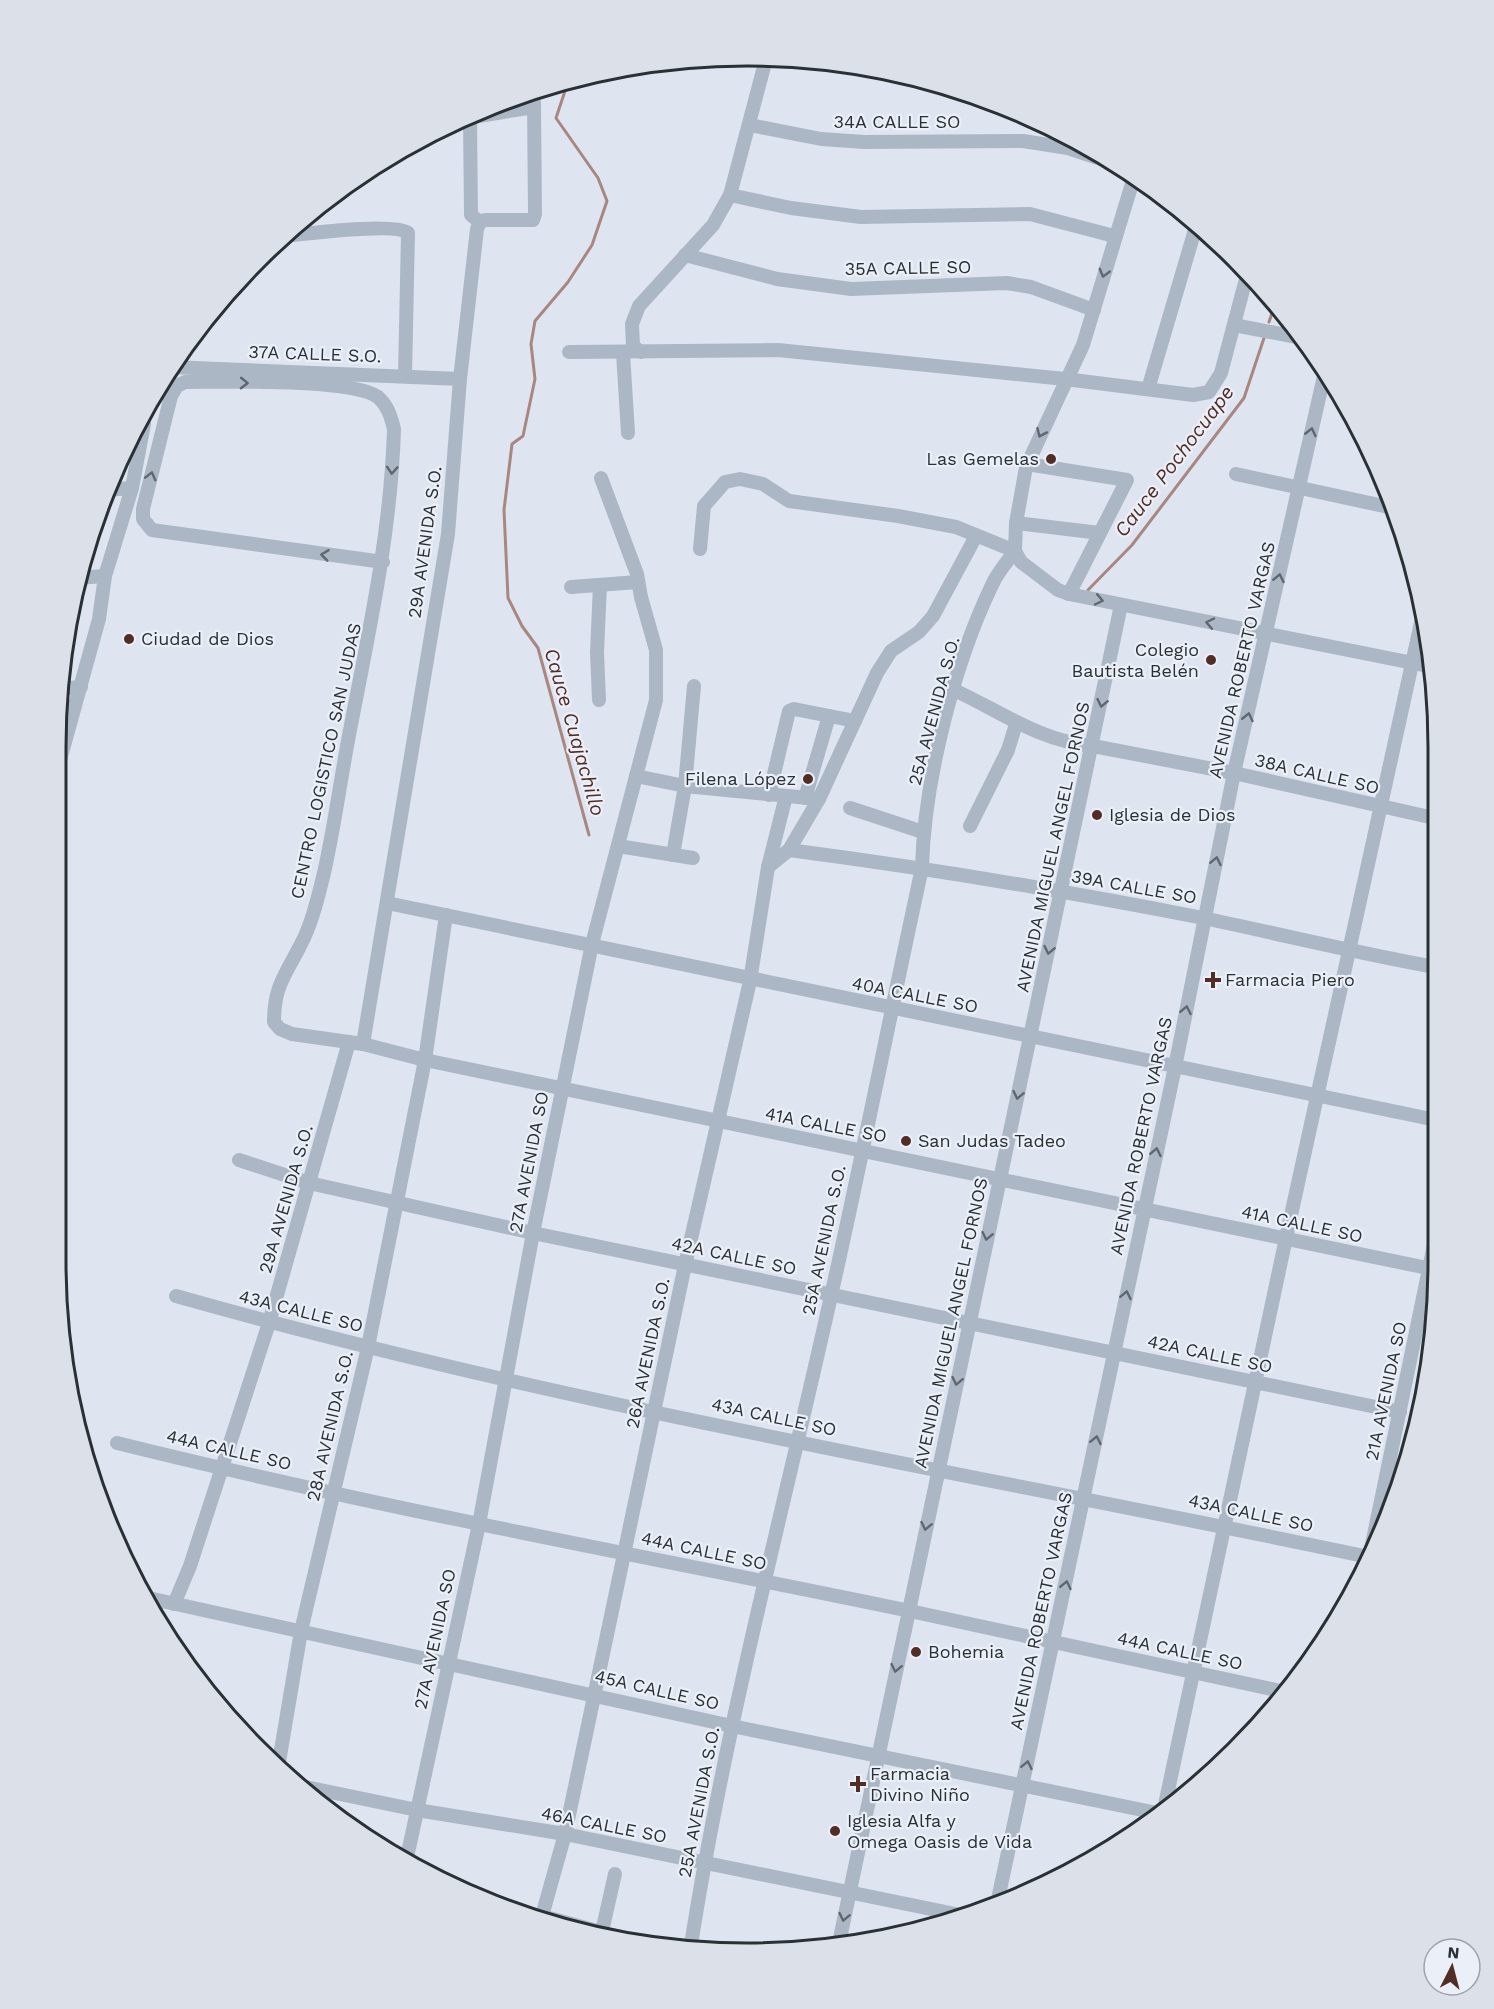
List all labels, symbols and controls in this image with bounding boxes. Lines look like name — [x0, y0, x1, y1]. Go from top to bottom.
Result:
street label: 34A CALLE SO — [833, 111, 961, 132]
street label: 35A CALLE SO — [844, 256, 971, 279]
one-way arrow — [1099, 268, 1111, 278]
street label: 37A CALLE S.O. — [248, 341, 382, 366]
one-way arrow — [239, 377, 248, 389]
water label: Cauce Pochocuape — [1109, 380, 1239, 542]
one-way arrow — [1036, 426, 1048, 437]
one-way arrow — [1304, 427, 1317, 437]
place label: Las Gemelas — [926, 448, 1039, 469]
marker: Las Gemelas — [1044, 452, 1058, 466]
street label: 29A AVENIDA S.O. — [403, 464, 446, 620]
one-way arrow — [386, 465, 399, 474]
one-way arrow — [144, 471, 157, 481]
street label: AVENIDA ROBERTO VARGAS — [1204, 539, 1279, 780]
one-way arrow — [321, 549, 330, 561]
one-way arrow — [1272, 573, 1285, 583]
one-way arrow — [1093, 593, 1103, 606]
one-way arrow — [1205, 617, 1215, 630]
street label: CENTRO LOGISTICO SAN JUDAS — [286, 621, 365, 901]
place label: Ciudad de Dios — [141, 628, 274, 649]
marker: Ciudad de Dios — [122, 632, 136, 646]
street label: 25A AVENIDA S.O. — [904, 634, 964, 788]
place label: Colegio Bautista Belén — [1072, 639, 1199, 681]
water label: Cauce Cuajachillo — [540, 645, 610, 819]
marker: Colegio Bautista Belén — [1204, 653, 1218, 667]
one-way arrow — [1096, 698, 1109, 708]
street label: AVENIDA MIGUEL ANGEL FORNOS — [1011, 700, 1094, 994]
one-way arrow — [1241, 712, 1254, 722]
street label: 38A CALLE SO — [1253, 749, 1381, 798]
place label: Filena López — [685, 768, 796, 789]
marker: Filena López — [801, 772, 815, 786]
place label: Iglesia de Dios — [1109, 804, 1236, 825]
marker: Iglesia de Dios — [1090, 808, 1104, 822]
one-way arrow — [1209, 856, 1222, 866]
street label: 39A CALLE SO — [1070, 865, 1198, 908]
one-way arrow — [1044, 945, 1057, 955]
place label: Farmacia Piero — [1225, 969, 1355, 990]
street label: 40A CALLE SO — [850, 972, 980, 1017]
marker: Farmacia Piero — [1206, 973, 1220, 987]
one-way arrow — [1179, 1005, 1192, 1015]
street label: AVENIDA ROBERTO VARGAS — [1105, 1015, 1176, 1257]
street label: 27A AVENIDA SO — [505, 1090, 552, 1234]
one-way arrow — [1012, 1090, 1025, 1100]
street label: 41A CALLE SO — [764, 1102, 889, 1147]
street label: 29A AVENIDA S.O. — [254, 1122, 317, 1276]
place label: San Judas Tadeo — [918, 1130, 1066, 1151]
marker: San Judas Tadeo — [899, 1134, 913, 1148]
one-way arrow — [1149, 1148, 1162, 1158]
street label: 25A AVENIDA S.O. — [797, 1163, 850, 1317]
street label: AVENIDA MIGUEL ANGEL FORNOS — [909, 1176, 992, 1470]
street label: 41A CALLE SO — [1240, 1200, 1365, 1247]
one-way arrow — [981, 1231, 994, 1241]
street label: 42A CALLE SO — [670, 1232, 798, 1279]
street label: 26A AVENIDA S.O. — [621, 1275, 674, 1430]
street label: 43A CALLE SO — [237, 1285, 365, 1336]
one-way arrow — [1119, 1291, 1132, 1301]
street label: 21A AVENIDA SO — [1361, 1320, 1410, 1462]
street label: 42A CALLE SO — [1146, 1330, 1274, 1377]
street label: 28A AVENIDA S.O. — [302, 1349, 357, 1503]
one-way arrow — [951, 1376, 964, 1386]
street label: 43A CALLE SO — [710, 1393, 838, 1440]
street label: 44A CALLE SO — [165, 1425, 294, 1474]
one-way arrow — [1089, 1436, 1102, 1446]
street label: 43A CALLE SO — [1187, 1489, 1315, 1536]
street label: AVENIDA ROBERTO VARGAS — [1005, 1490, 1076, 1732]
one-way arrow — [921, 1521, 934, 1531]
street label: 44A CALLE SO — [639, 1527, 769, 1574]
street label: 27A AVENIDA SO — [409, 1567, 460, 1711]
one-way arrow — [1058, 1580, 1071, 1590]
street label: 44A CALLE SO — [1115, 1627, 1245, 1674]
place label: Bohemia — [928, 1641, 1004, 1662]
marker: Bohemia — [909, 1645, 923, 1659]
one-way arrow — [891, 1663, 904, 1673]
street label: 45A CALLE SO — [593, 1665, 721, 1714]
street label: 25A AVENIDA S.O. — [674, 1725, 723, 1879]
one-way arrow — [1020, 1760, 1033, 1770]
place label: Farmacia Divino Niño — [870, 1763, 970, 1805]
marker: Farmacia Divino Niño — [851, 1777, 865, 1791]
street label: 46A CALLE SO — [539, 1802, 669, 1847]
place label: Iglesia Alfa y Omega Oasis de Vida — [847, 1810, 1032, 1852]
marker: Iglesia Alfa y Omega Oasis de Vida — [828, 1824, 842, 1838]
one-way arrow — [838, 1912, 851, 1922]
north arrow — [1422, 1937, 1482, 1997]
text: N — [1447, 1943, 1460, 1963]

